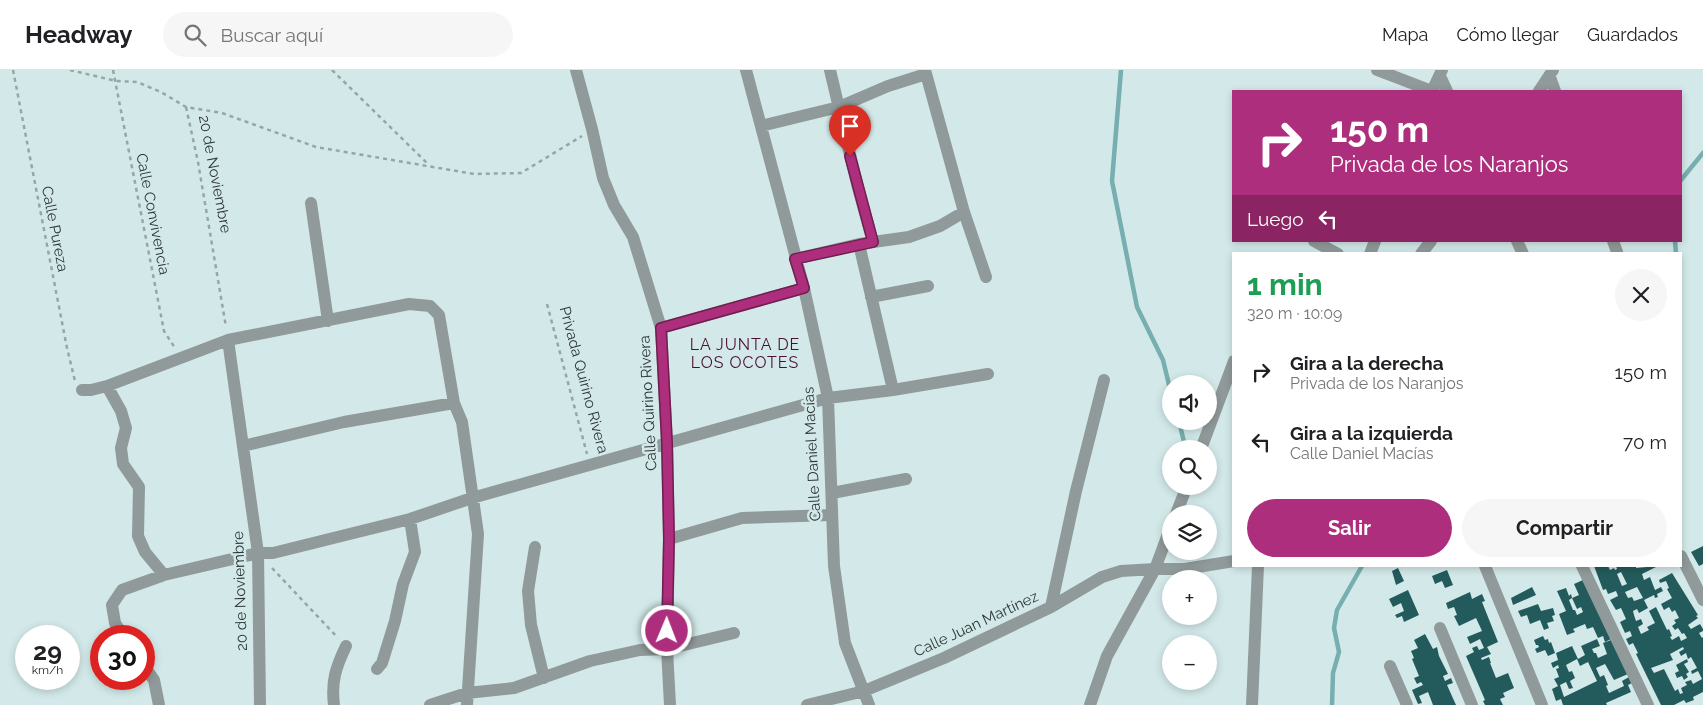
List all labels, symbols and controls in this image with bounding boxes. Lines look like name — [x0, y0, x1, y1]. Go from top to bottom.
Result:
search box — [163, 12, 513, 57]
text: Headway — [25, 20, 133, 49]
icon: search — [181, 21, 209, 49]
text: Buscar aquí — [221, 24, 323, 46]
text: Mapa — [1382, 24, 1428, 45]
text: Cómo llegar — [1456, 24, 1559, 45]
text: Guardados — [1587, 24, 1678, 45]
pin — [829, 105, 871, 156]
text: 150 m — [1330, 109, 1429, 150]
icon: right — [1247, 110, 1312, 175]
icon: arrive — [836, 112, 864, 140]
street label: 20 de Noviembre — [195, 113, 235, 235]
text: Privada de los Naranjos — [1330, 151, 1568, 177]
street label: Calle Convivencia — [132, 152, 174, 276]
street label: Calle Pureza — [38, 185, 72, 273]
icon: left — [1314, 205, 1342, 233]
text: Luego — [1247, 208, 1304, 230]
text: 1 min — [1247, 267, 1323, 302]
button: close — [1615, 269, 1667, 321]
street label: Privada Quirino Rivera — [556, 304, 612, 456]
text: 320 m · 10:09 — [1247, 304, 1342, 323]
street label: Calle Quirino Rivera — [635, 335, 661, 471]
district label: LA JUNTA DE LOS OCOTES — [690, 335, 800, 372]
text: Gira a la derecha — [1290, 352, 1444, 374]
icon: right — [1247, 358, 1275, 386]
text: 150 m — [1615, 361, 1667, 383]
text: Privada de los Naranjos — [1290, 374, 1463, 393]
map controls — [1162, 375, 1217, 690]
button: sound — [1162, 375, 1217, 430]
street label: Calle Daniel Macías — [799, 386, 825, 522]
text: Gira a la izquierda — [1290, 422, 1453, 444]
icon: left — [1247, 428, 1275, 456]
text: 70 m — [1623, 431, 1667, 453]
button: search — [1162, 440, 1217, 495]
text: Calle Daniel Macías — [1290, 444, 1434, 463]
button: Salir — [1247, 499, 1452, 557]
button: Compartir — [1462, 499, 1667, 557]
button: layers — [1162, 505, 1217, 560]
street label: 20 de Noviembre — [229, 531, 251, 651]
button: + — [1162, 570, 1217, 625]
street label: Calle Juan Martínez — [911, 587, 1041, 661]
position arrow — [640, 604, 692, 656]
speed limit sign: 30 — [90, 625, 155, 690]
button: − — [1162, 635, 1217, 690]
text: 29 — [33, 636, 62, 666]
text: km/h — [32, 663, 63, 677]

